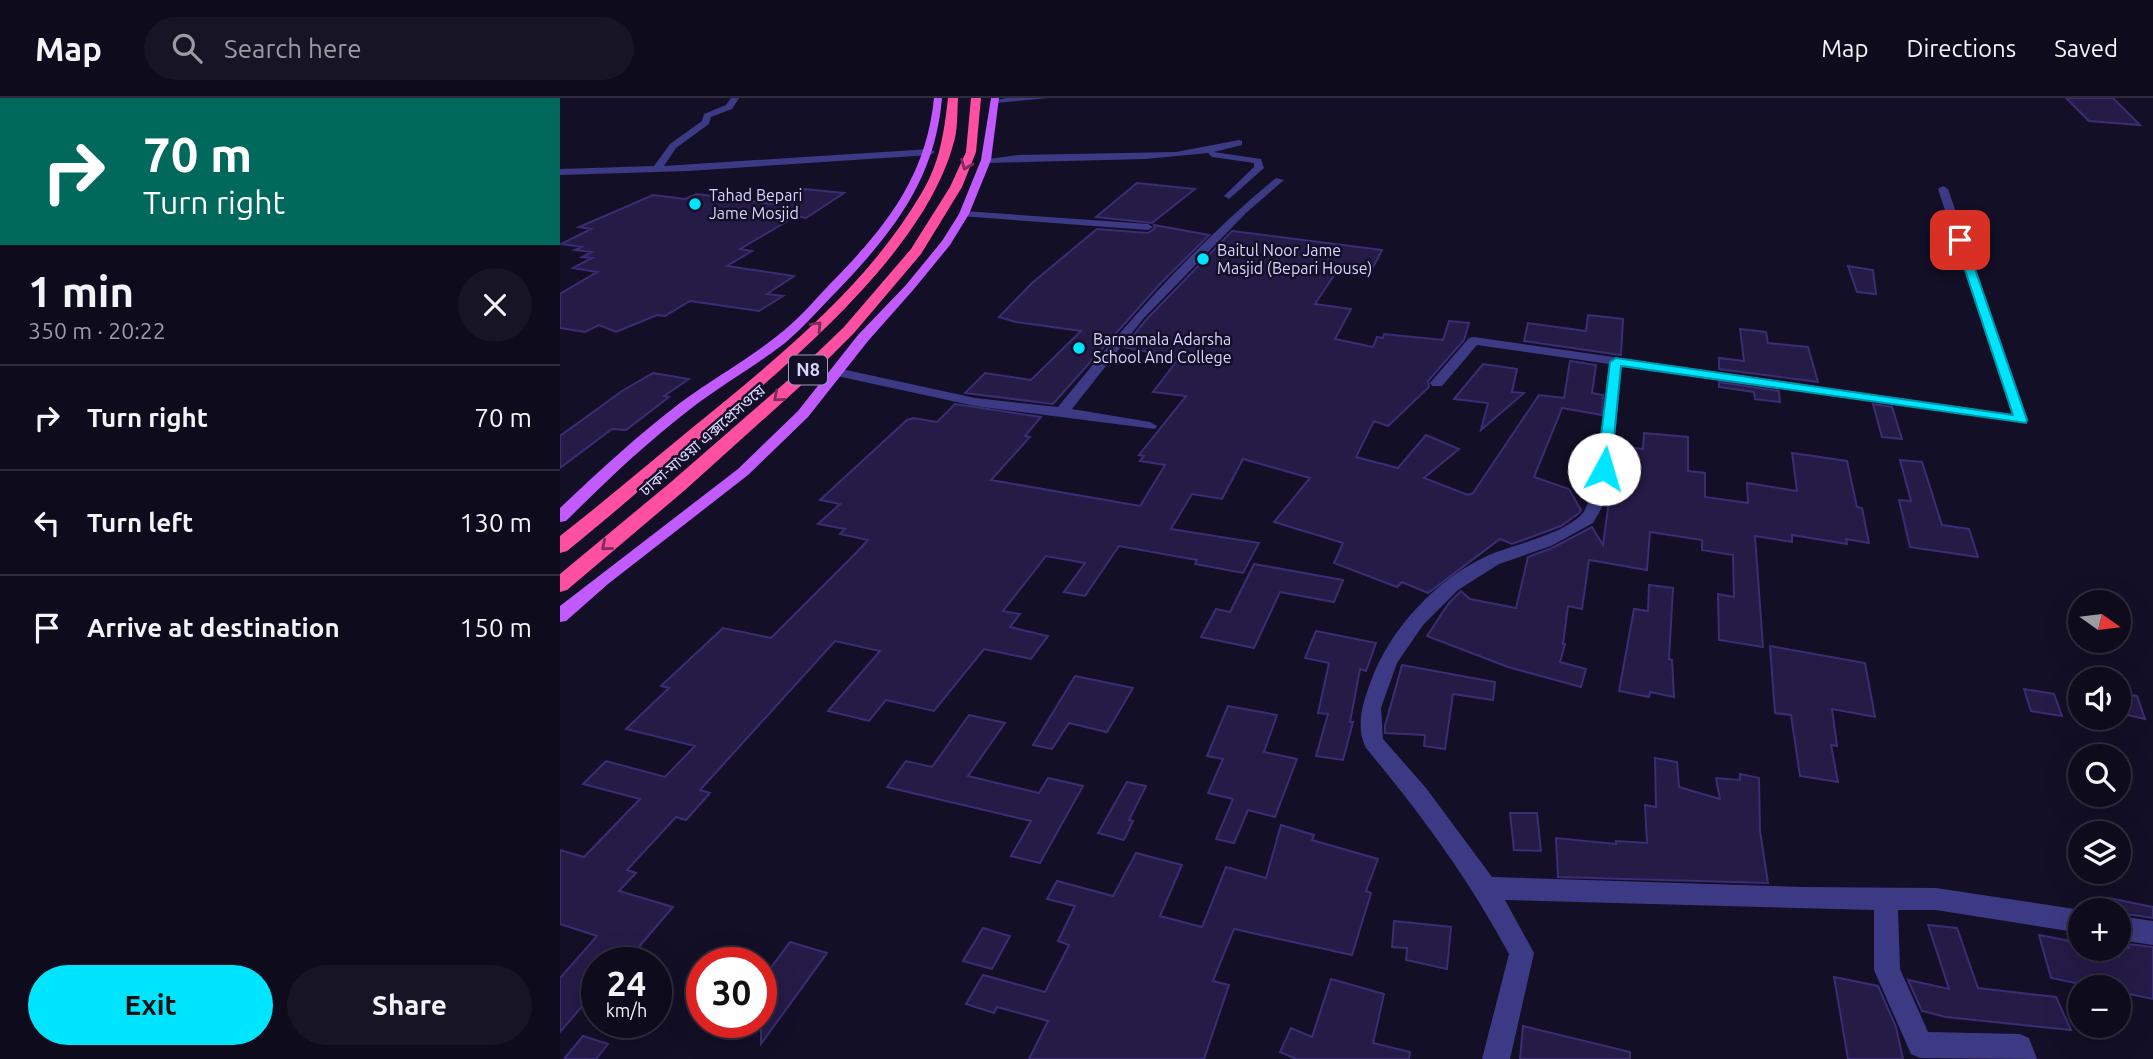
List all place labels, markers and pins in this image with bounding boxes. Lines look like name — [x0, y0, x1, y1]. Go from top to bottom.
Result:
place label: Tahad Bepari Jame Mosjid — [709, 186, 802, 222]
marker: Tahad Bepari Jame Mosjid — [687, 196, 703, 212]
pin — [1930, 210, 1990, 270]
place label: Baitul Noor Jame Masjid (Bepari House) — [1217, 241, 1372, 278]
marker: Baitul Noor Jame Masjid (Bepari House) — [1195, 251, 1211, 267]
place label: Barnamala Adarsha School And College — [1093, 330, 1232, 366]
marker: Barnamala Adarsha School And College — [1071, 340, 1087, 356]

